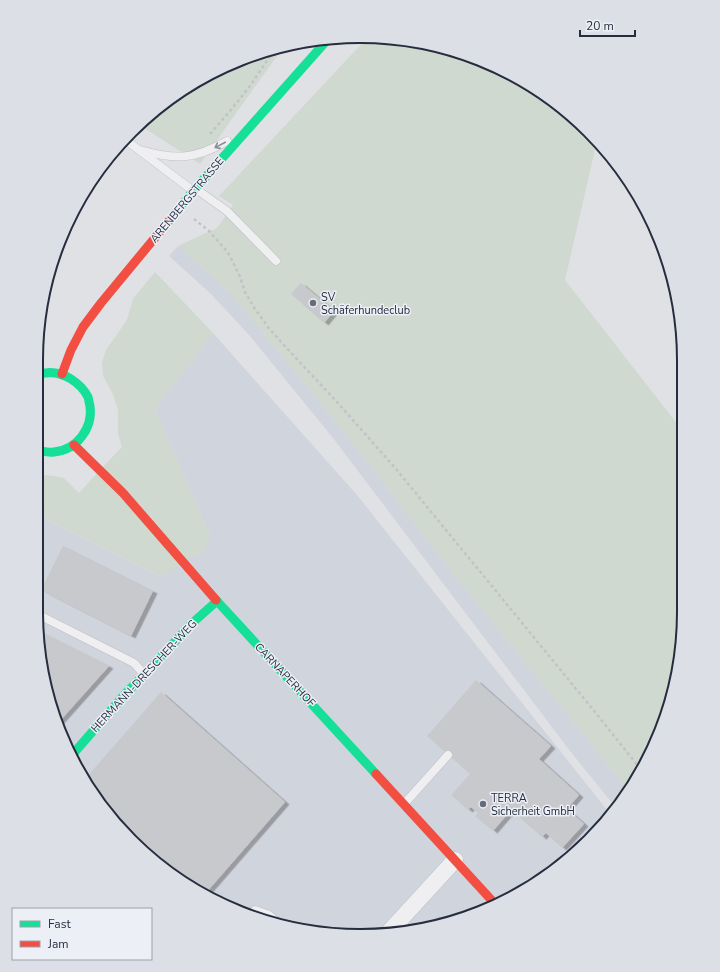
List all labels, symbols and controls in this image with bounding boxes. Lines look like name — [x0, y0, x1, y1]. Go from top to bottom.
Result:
scale bar — [580, 12, 635, 38]
text: 20 m — [586, 18, 614, 34]
one-way arrow — [214, 142, 226, 150]
street label: ARENBERGSTRASSE — [147, 154, 227, 246]
place label: SV Schäferhundeclub — [321, 290, 410, 318]
marker: SV Schäferhundeclub — [308, 298, 318, 308]
street label: HERMANN-DRESCHER-WEG — [88, 616, 200, 736]
street label: CARNAPERHOF — [251, 640, 319, 710]
place label: TERRA Sicherheit GmbH — [491, 791, 575, 819]
marker: TERRA Sicherheit GmbH — [478, 799, 488, 809]
legend — [12, 908, 152, 960]
text: Fast — [48, 916, 71, 932]
text: Jam — [47, 936, 69, 952]

